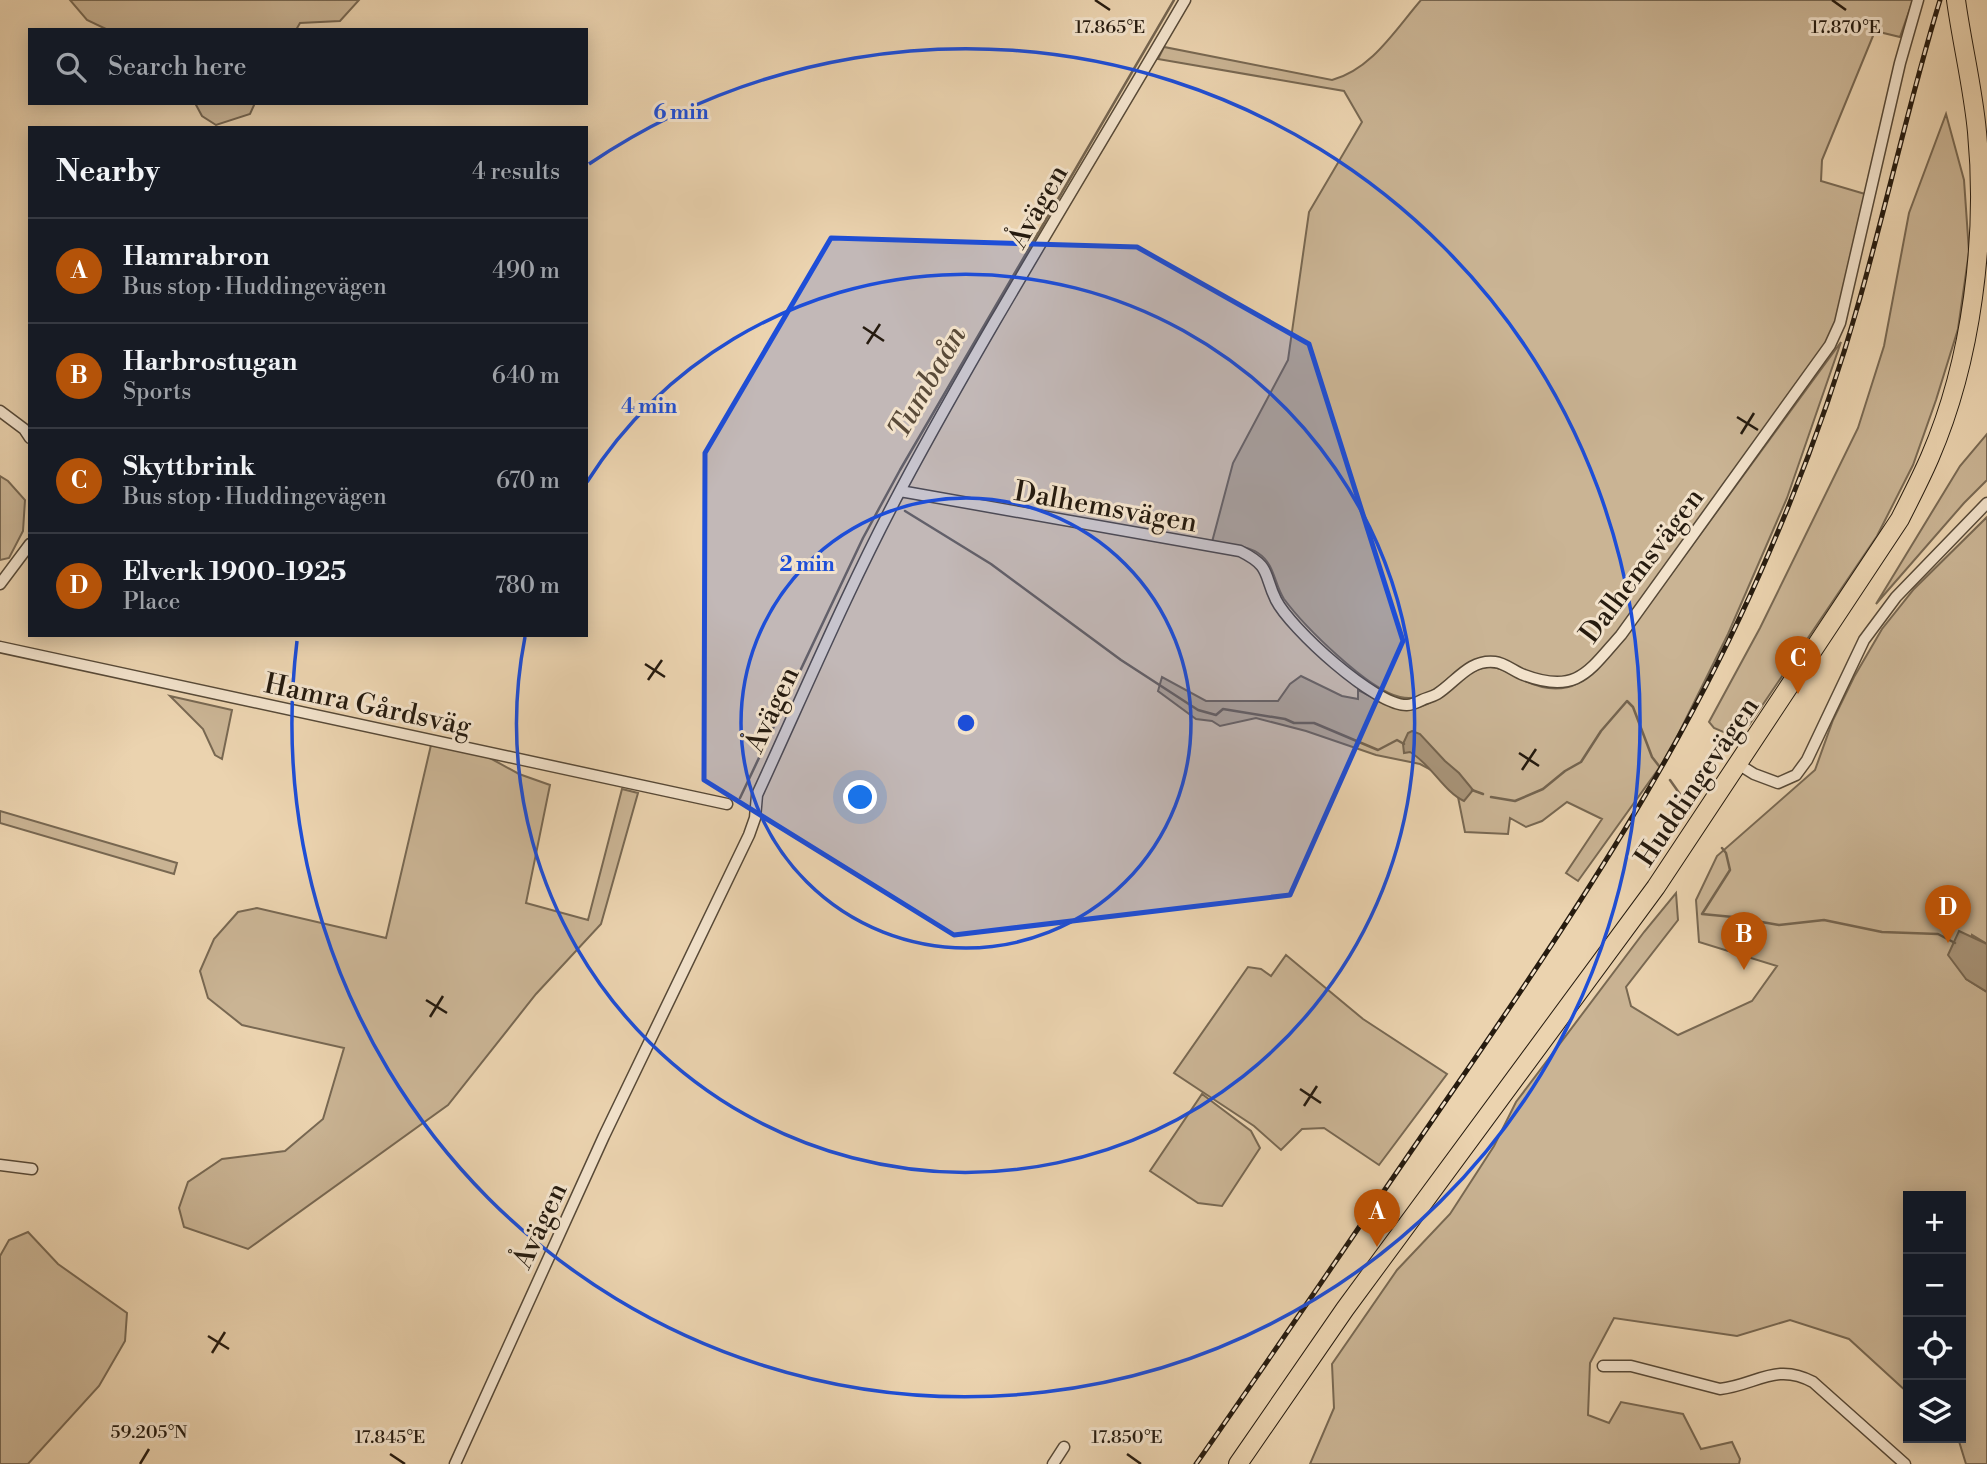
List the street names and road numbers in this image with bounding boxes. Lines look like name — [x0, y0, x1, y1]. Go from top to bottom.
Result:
street label: Åvägen — [999, 158, 1076, 256]
street label: Dalhemsvägen — [1011, 474, 1200, 541]
street label: Dalhemsvägen — [1572, 481, 1712, 650]
street label: Åvägen — [736, 660, 808, 759]
street label: Hamra Gårdsväg — [261, 666, 475, 745]
street label: Huddingevägen — [1628, 690, 1767, 873]
street label: Åvägen — [504, 1176, 576, 1275]

